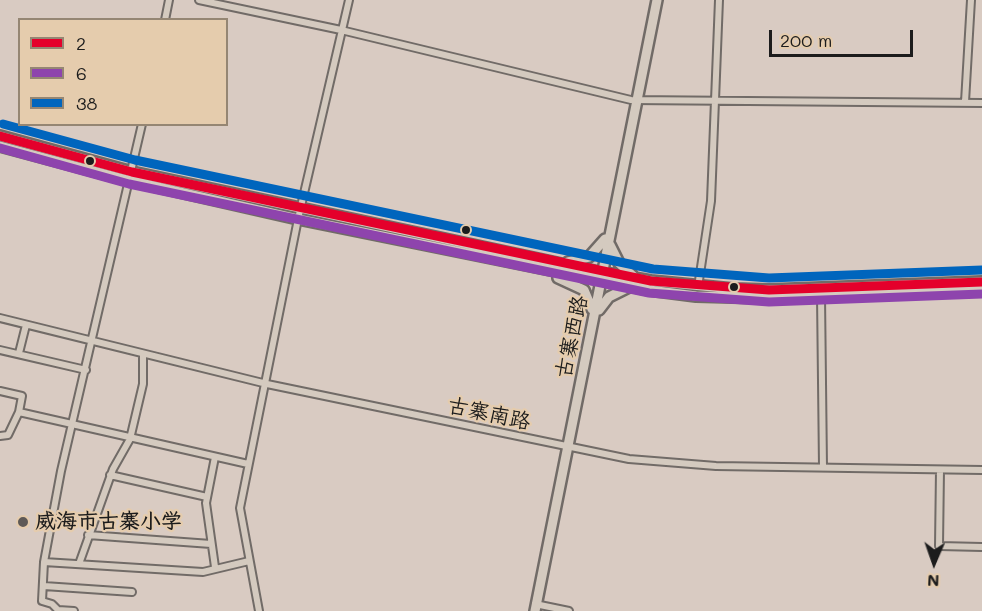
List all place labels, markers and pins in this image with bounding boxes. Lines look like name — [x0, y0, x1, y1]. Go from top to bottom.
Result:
unlabelled marker — [84, 155, 96, 167]
unlabelled marker — [460, 224, 472, 236]
unlabelled marker — [728, 281, 740, 293]
place label: 威海市古寨小学 — [35, 509, 182, 535]
marker: 威海市古寨小学 — [16, 515, 30, 529]

